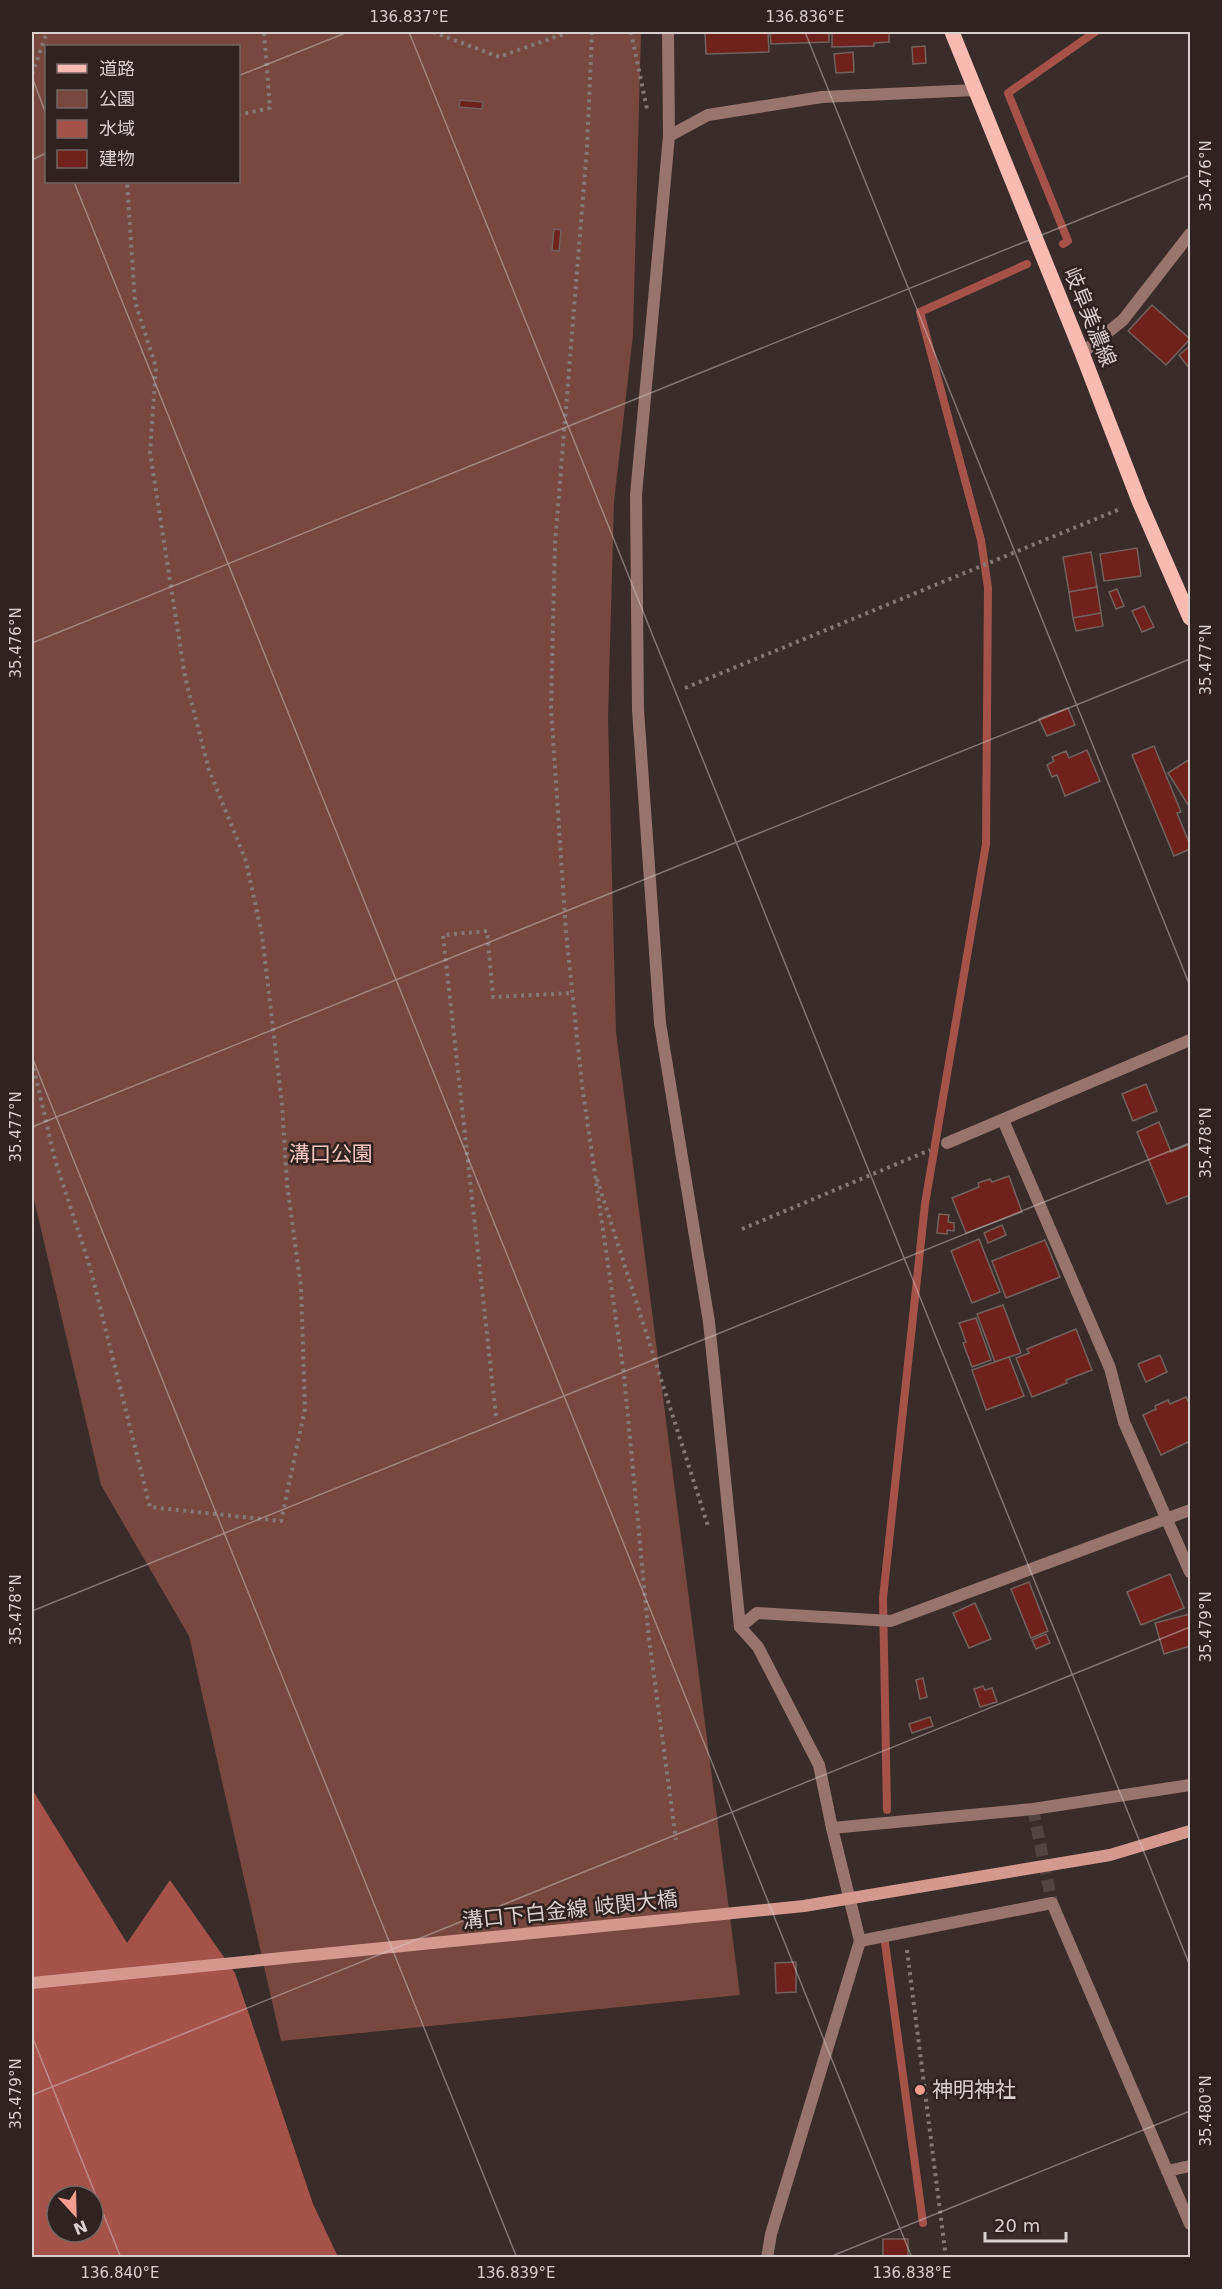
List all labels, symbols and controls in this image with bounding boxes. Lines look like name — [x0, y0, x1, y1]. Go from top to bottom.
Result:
text: 136.837°E — [369, 8, 449, 26]
text: 136.836°E — [765, 8, 845, 26]
legend — [45, 45, 240, 183]
text: 道路 — [99, 58, 135, 79]
text: 公園 — [99, 88, 135, 109]
text: 水域 — [99, 118, 135, 139]
text: 35.476°N — [1197, 140, 1215, 212]
text: 建物 — [99, 148, 135, 169]
street label: 岐阜美濃線 — [1059, 264, 1121, 370]
text: 35.476°N — [7, 607, 25, 679]
text: 35.477°N — [1197, 624, 1215, 696]
text: 35.477°N — [7, 1091, 25, 1163]
text: 35.478°N — [1197, 1107, 1215, 1179]
park label: 溝口公園 — [289, 1142, 373, 1166]
text: 35.478°N — [7, 1574, 25, 1646]
text: 35.479°N — [1197, 1591, 1215, 1663]
street label: 溝口下白金線 岐関大橋 — [461, 1887, 679, 1933]
text: 35.479°N — [7, 2058, 25, 2130]
text: 35.480°N — [1197, 2075, 1215, 2147]
place label: 神明神社 — [932, 2078, 1016, 2102]
marker: 神明神社 — [913, 2083, 927, 2097]
north arrow — [45, 2184, 105, 2244]
scale bar — [985, 2205, 1066, 2243]
text: 20 m — [994, 2215, 1040, 2236]
text: N — [71, 2216, 90, 2239]
text: 136.840°E — [80, 2264, 160, 2282]
text: 136.839°E — [476, 2264, 556, 2282]
text: 136.838°E — [872, 2264, 952, 2282]

